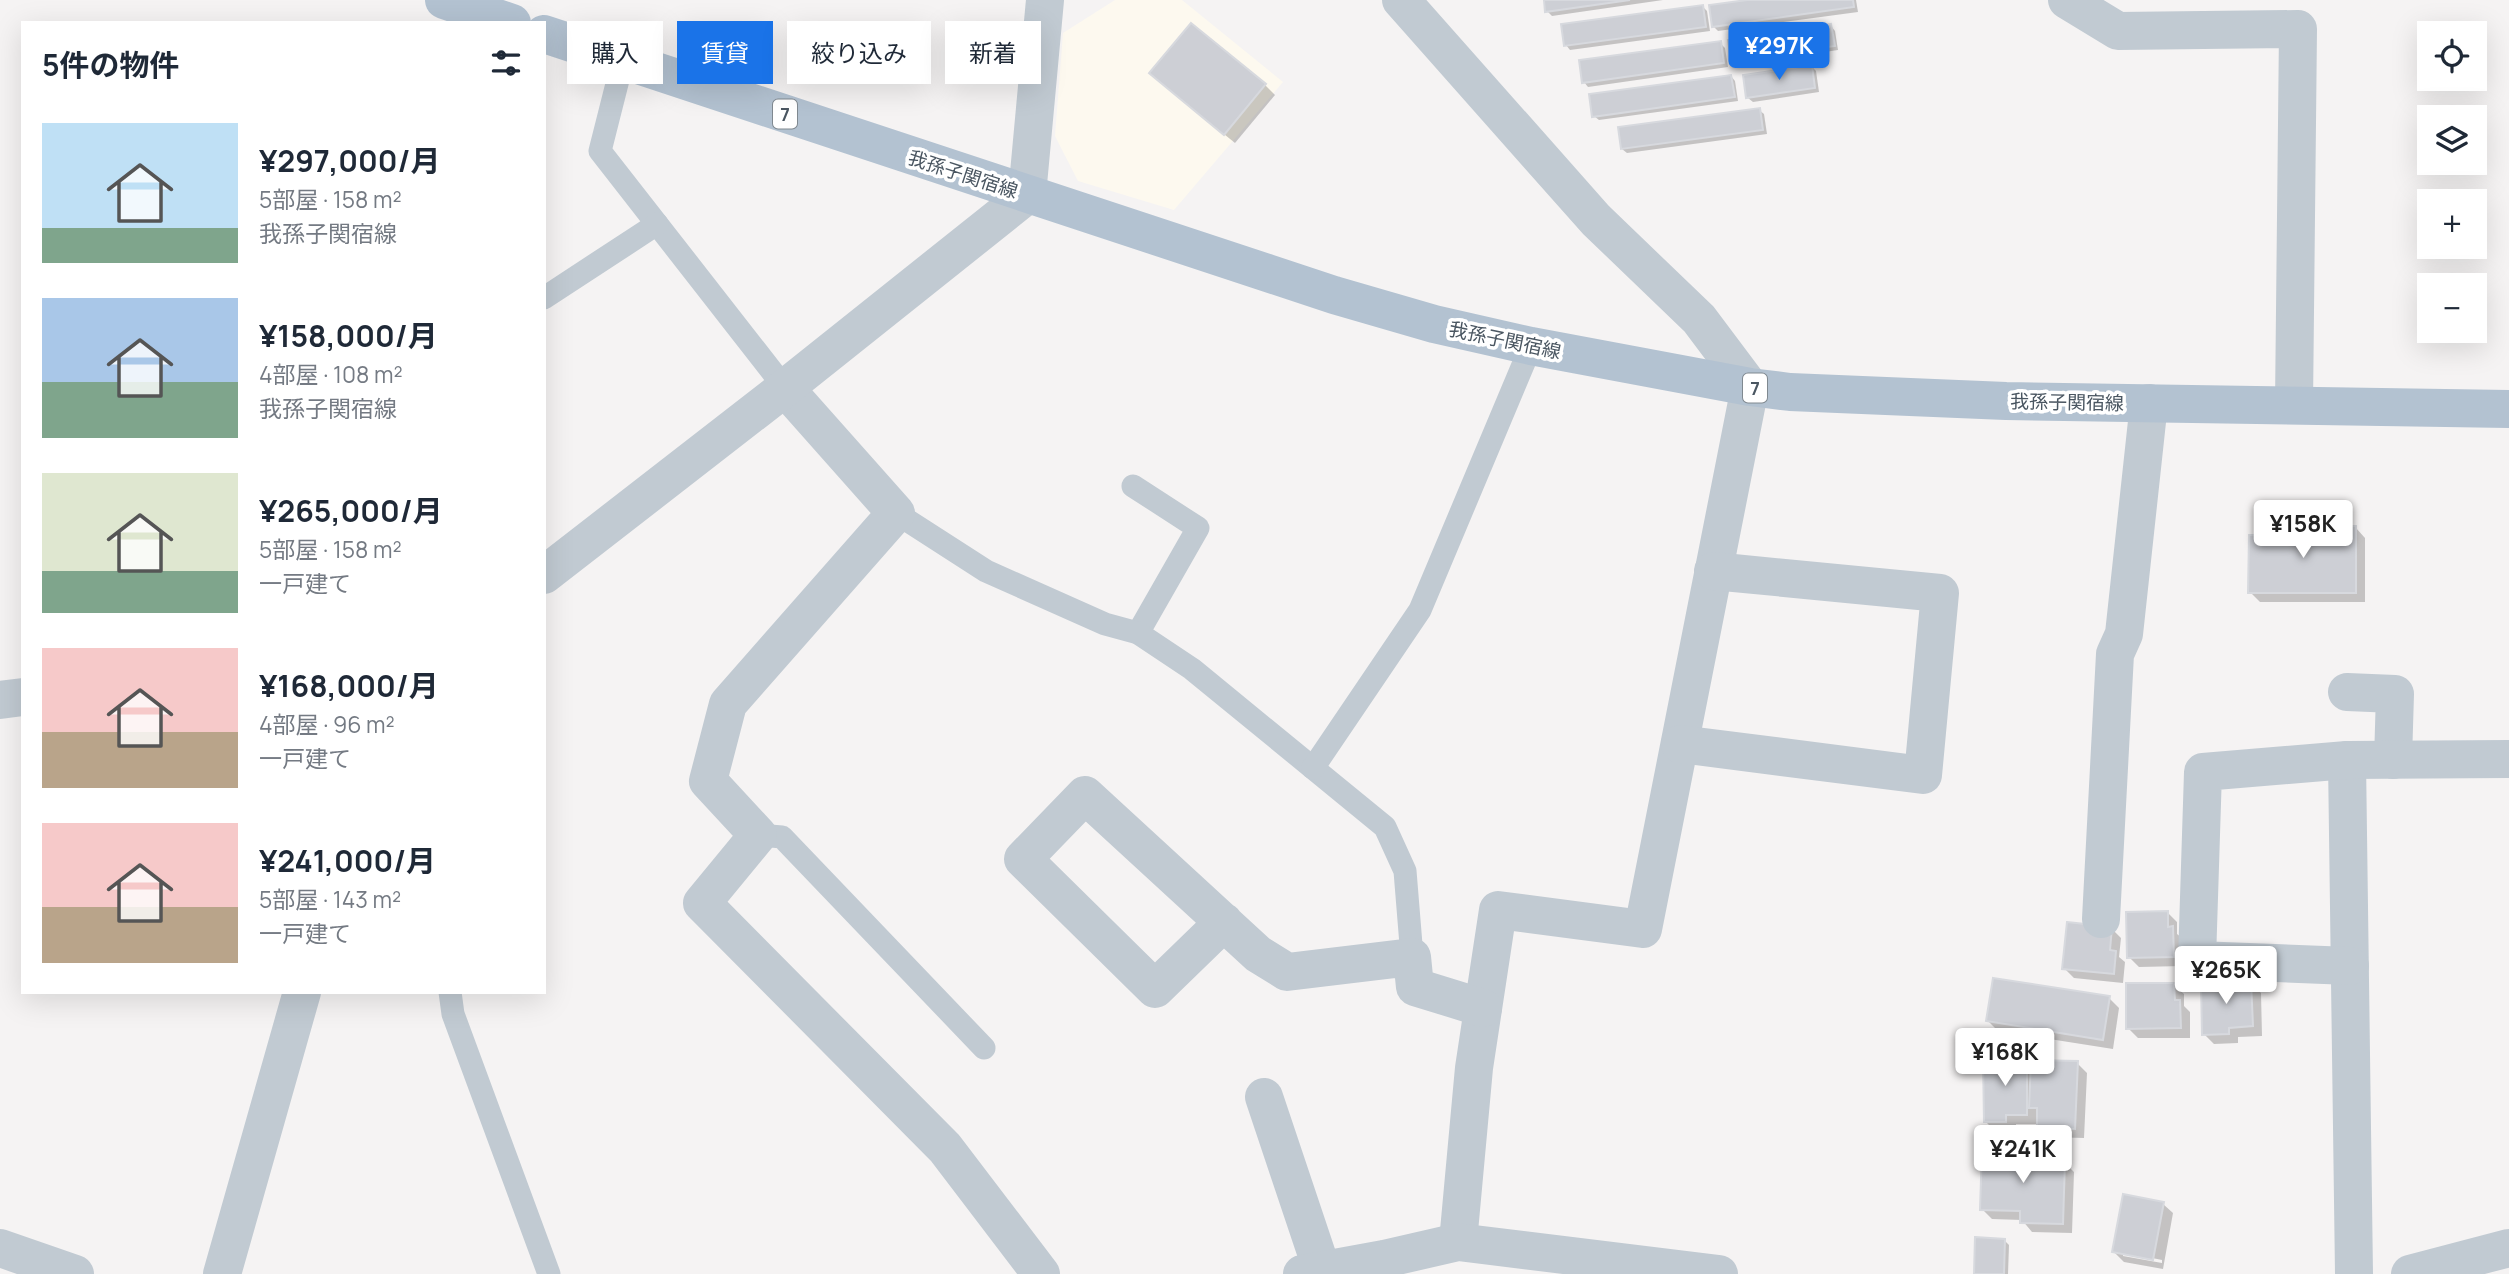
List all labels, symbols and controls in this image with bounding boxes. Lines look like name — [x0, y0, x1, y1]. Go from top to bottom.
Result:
chip: 購入 — [567, 21, 663, 84]
chip: 賃貸 — [677, 21, 773, 84]
chip: 絞り込み — [787, 21, 931, 84]
chip: 新着 — [945, 21, 1041, 84]
map controls — [2417, 21, 2487, 343]
button: locate — [2417, 21, 2487, 91]
pin: ¥297K — [1730, 22, 1828, 82]
text: ¥297K — [1744, 29, 1814, 61]
text: 5件の物件 — [42, 44, 180, 85]
icon: filters — [487, 44, 525, 82]
road number: 7 — [773, 100, 797, 128]
button: layers — [2417, 105, 2487, 175]
text: ¥297,000/月 — [259, 140, 441, 181]
street label: 我孫子関宿線 — [905, 144, 1021, 204]
icon: home — [98, 151, 182, 235]
text: 5部屋 · 158 m² — [259, 183, 402, 215]
button: + — [2417, 189, 2487, 259]
text: 我孫子関宿線 — [259, 217, 397, 249]
button: − — [2417, 273, 2487, 343]
text: ¥158,000/月 — [259, 315, 438, 356]
street label: 我孫子関宿線 — [1447, 315, 1563, 365]
icon: home — [98, 326, 182, 410]
text: 4部屋 · 108 m² — [259, 358, 403, 390]
road number: 7 — [1743, 374, 1767, 402]
street label: 我孫子関宿線 — [2010, 388, 2124, 416]
text: 我孫子関宿線 — [259, 392, 397, 424]
text: ¥265,000/月 — [259, 490, 443, 531]
pin: ¥158K — [2254, 500, 2352, 560]
icon: home — [98, 501, 182, 585]
text: ¥158K — [2270, 507, 2336, 539]
text: 5部屋 · 158 m² — [259, 533, 402, 565]
text: 一戸建て — [259, 567, 351, 599]
text: ¥168,000/月 — [259, 665, 439, 706]
icon: home — [98, 676, 182, 760]
text: 4部屋 · 96 m² — [259, 708, 395, 740]
text: 一戸建て — [259, 742, 351, 774]
text: ¥241,000/月 — [259, 840, 436, 881]
icon: home — [98, 851, 182, 935]
text: 5部屋 · 143 m² — [259, 883, 401, 915]
text: 一戸建て — [259, 917, 351, 949]
pin: ¥265K — [2177, 946, 2275, 1006]
text: ¥265K — [2191, 953, 2261, 985]
pin: ¥168K — [1956, 1028, 2054, 1088]
text: ¥168K — [1971, 1035, 2039, 1067]
pin: ¥241K — [1974, 1126, 2072, 1185]
text: ¥241K — [1990, 1132, 2056, 1164]

